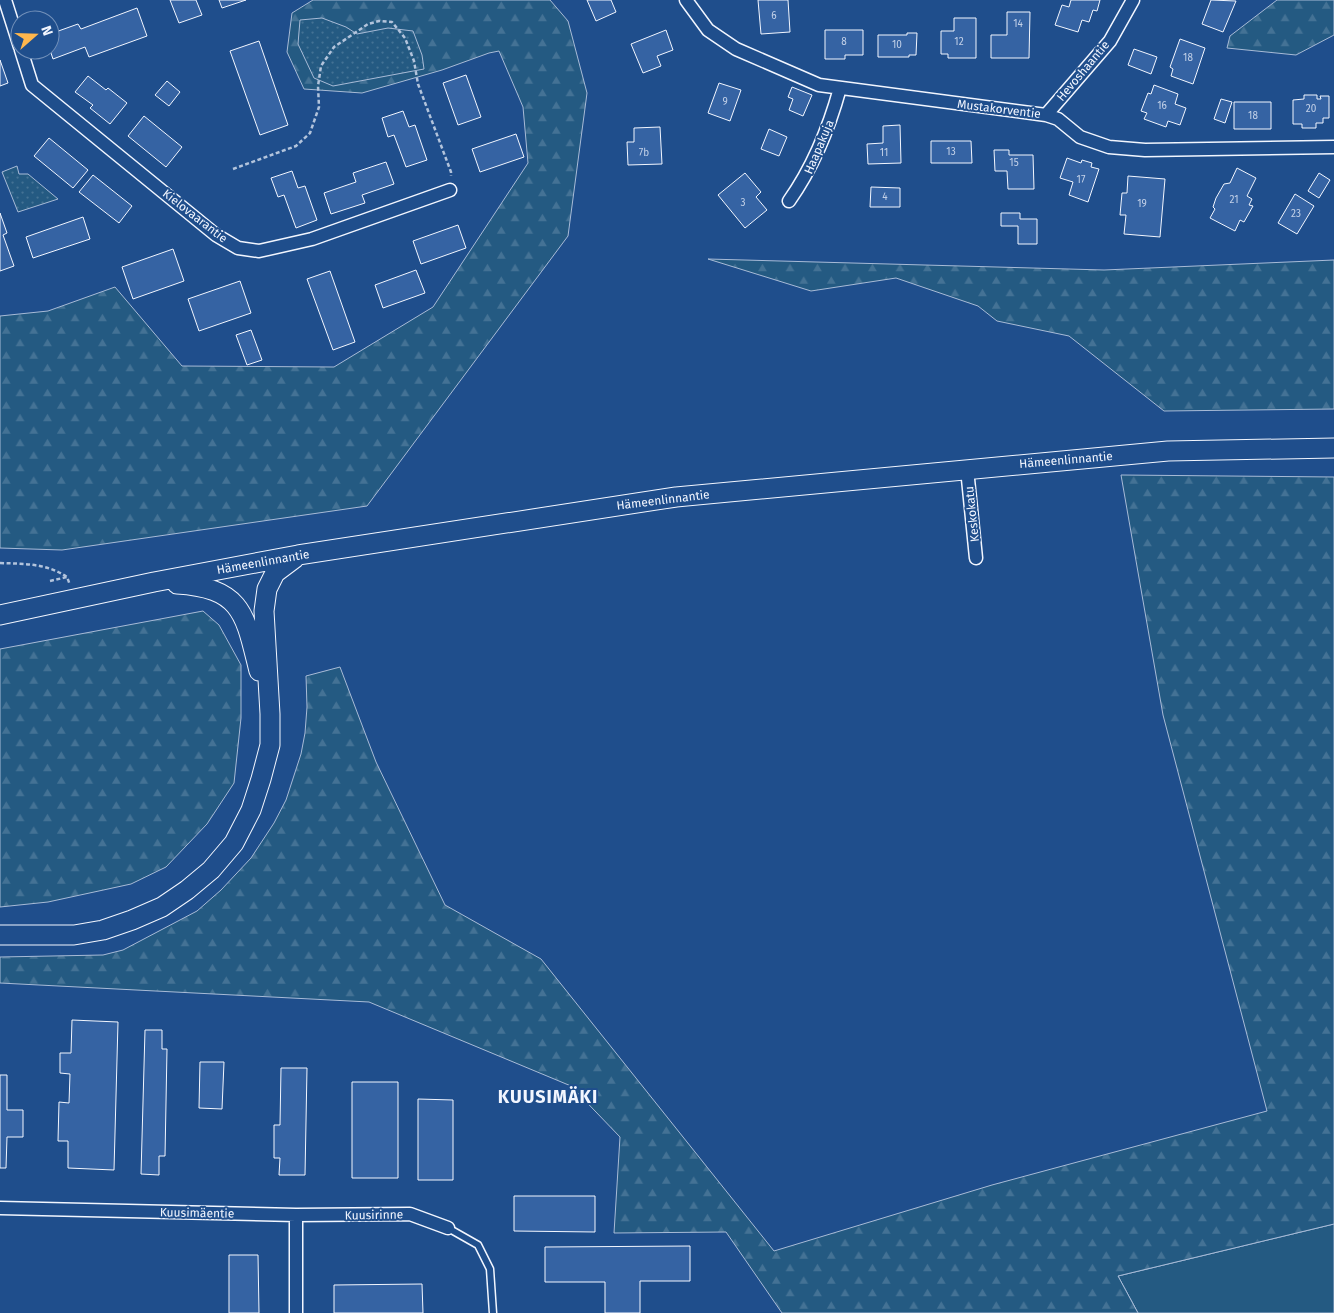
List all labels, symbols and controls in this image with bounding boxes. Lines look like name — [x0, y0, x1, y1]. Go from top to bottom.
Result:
north arrow — [10, 10, 60, 60]
house number: 6 — [771, 10, 777, 22]
house number: 14 — [1013, 18, 1024, 30]
text: N — [37, 23, 56, 38]
house number: 8 — [841, 36, 847, 48]
house number: 12 — [954, 36, 964, 48]
street label: Hevoshaantie — [1054, 38, 1112, 104]
house number: 10 — [892, 39, 902, 51]
house number: 18 — [1183, 52, 1193, 64]
house number: 9 — [722, 96, 728, 108]
street label: Mustakorventie — [956, 97, 1042, 121]
house number: 16 — [1157, 100, 1167, 112]
house number: 20 — [1306, 103, 1317, 115]
house number: 18 — [1248, 110, 1258, 122]
street label: Haapakuja — [801, 118, 837, 176]
house number: 13 — [946, 146, 956, 158]
house number: 7b — [639, 147, 649, 159]
house number: 11 — [880, 147, 888, 159]
house number: 15 — [1009, 157, 1019, 169]
house number: 17 — [1077, 174, 1086, 186]
street label: Kielovaarantie — [160, 186, 230, 246]
house number: 4 — [882, 191, 888, 203]
house number: 21 — [1229, 194, 1239, 206]
house number: 3 — [741, 197, 746, 209]
house number: 19 — [1137, 198, 1147, 210]
house number: 23 — [1291, 208, 1301, 220]
street label: Hämeenlinnantie — [1019, 449, 1113, 471]
street label: Keskokatu — [962, 485, 982, 543]
street label: Hämeenlinnantie — [616, 487, 710, 513]
street label: Hämeenlinnantie — [216, 547, 310, 577]
district label: KUUSIMÄKI — [498, 1086, 598, 1108]
street label: Kuusimäentie — [160, 1205, 234, 1221]
street label: Kuusirinne — [345, 1207, 403, 1223]

